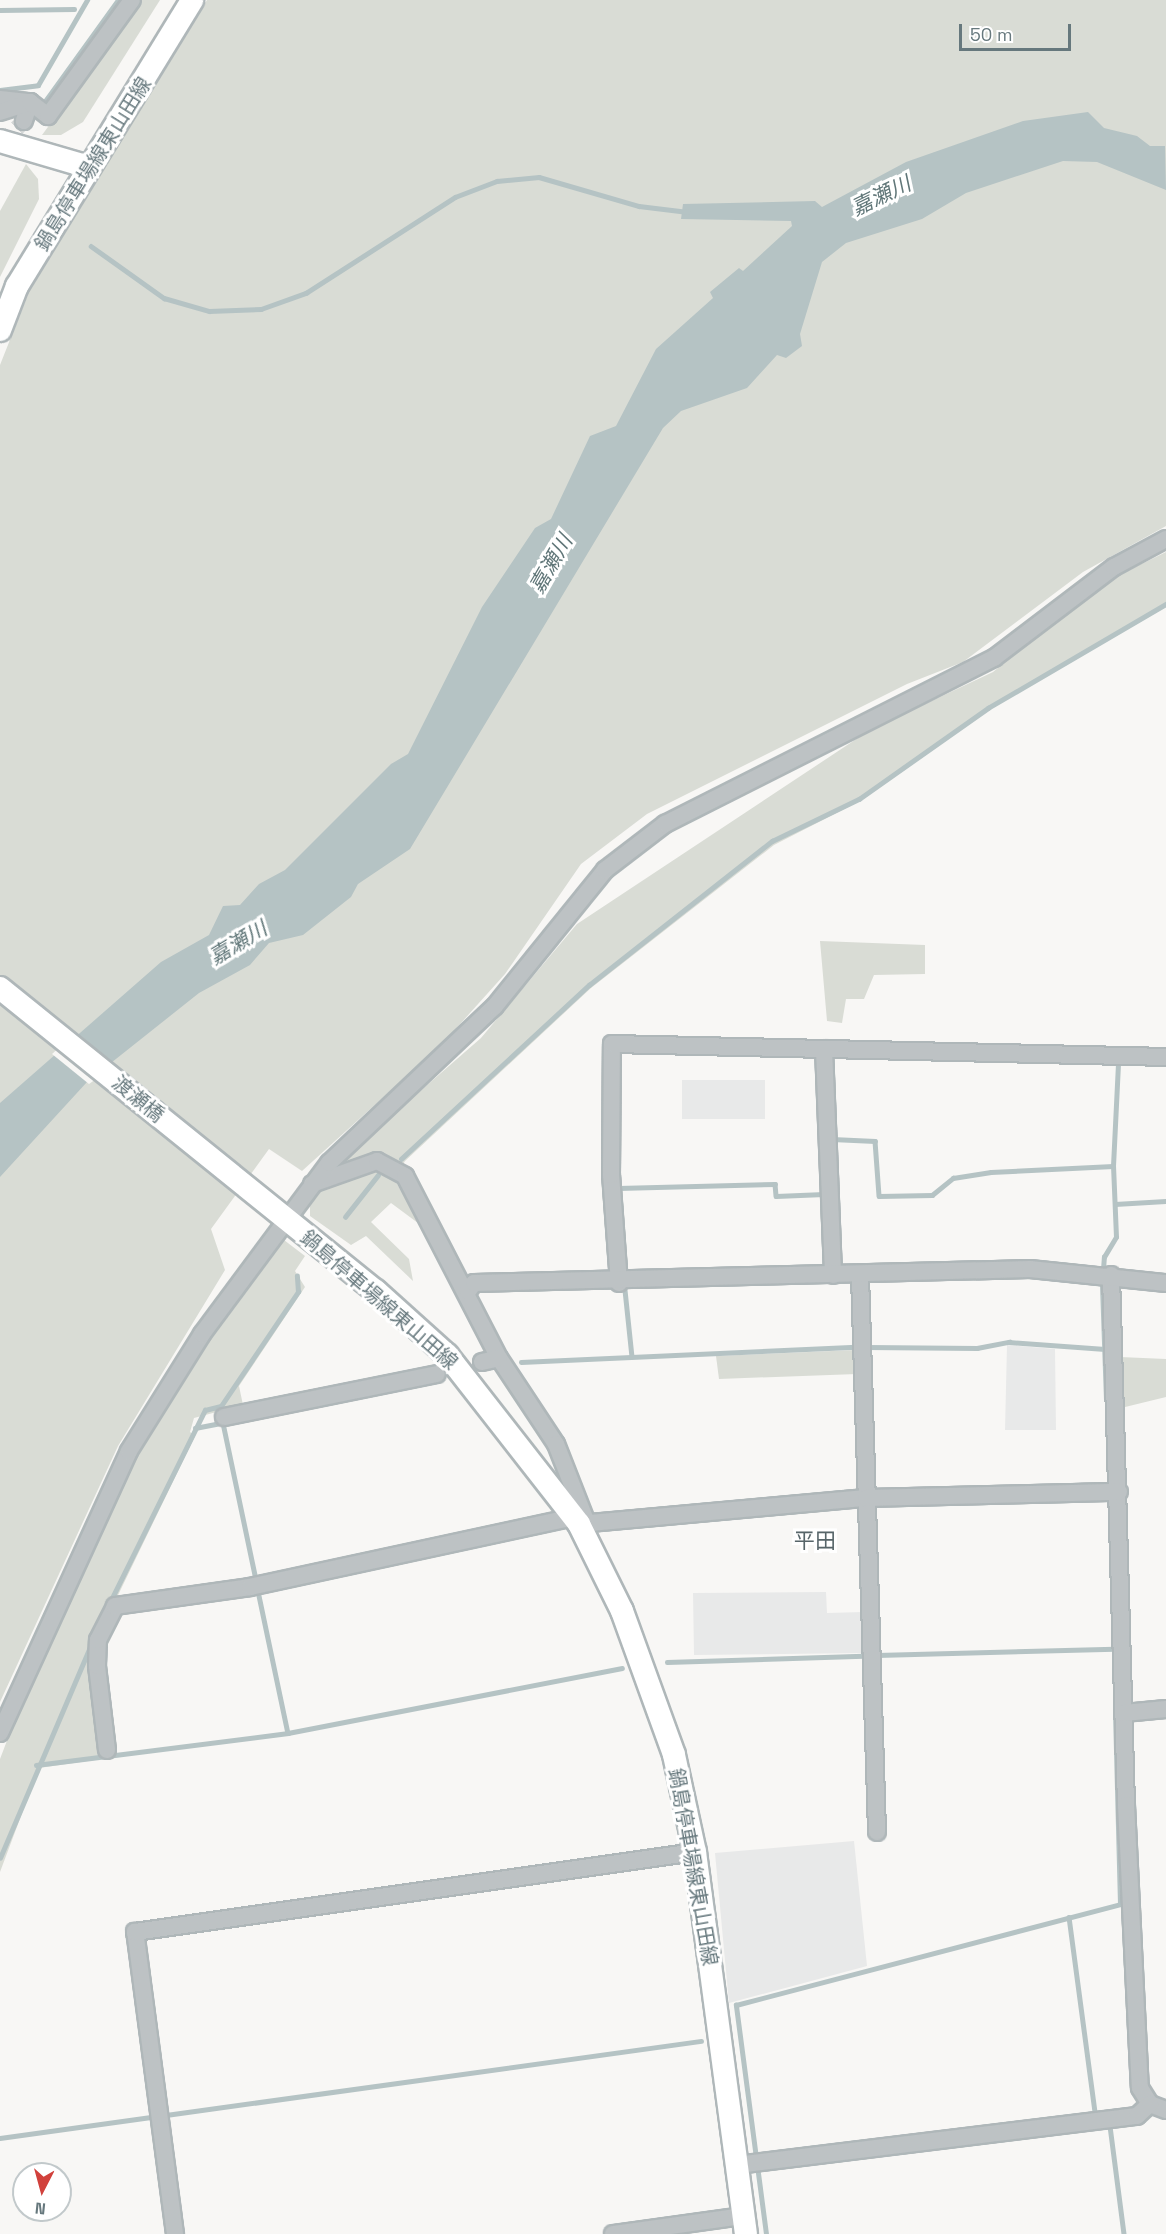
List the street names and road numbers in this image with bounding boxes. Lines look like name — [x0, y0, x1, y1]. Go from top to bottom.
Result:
street label: 鍋島停車場線東山田線 — [30, 73, 156, 255]
street label: 渡瀬橋 — [107, 1071, 169, 1127]
street label: 鍋島停車場線東山田線 — [296, 1225, 462, 1375]
street label: 鍋島停車場線東山田線 — [664, 1766, 722, 1968]

